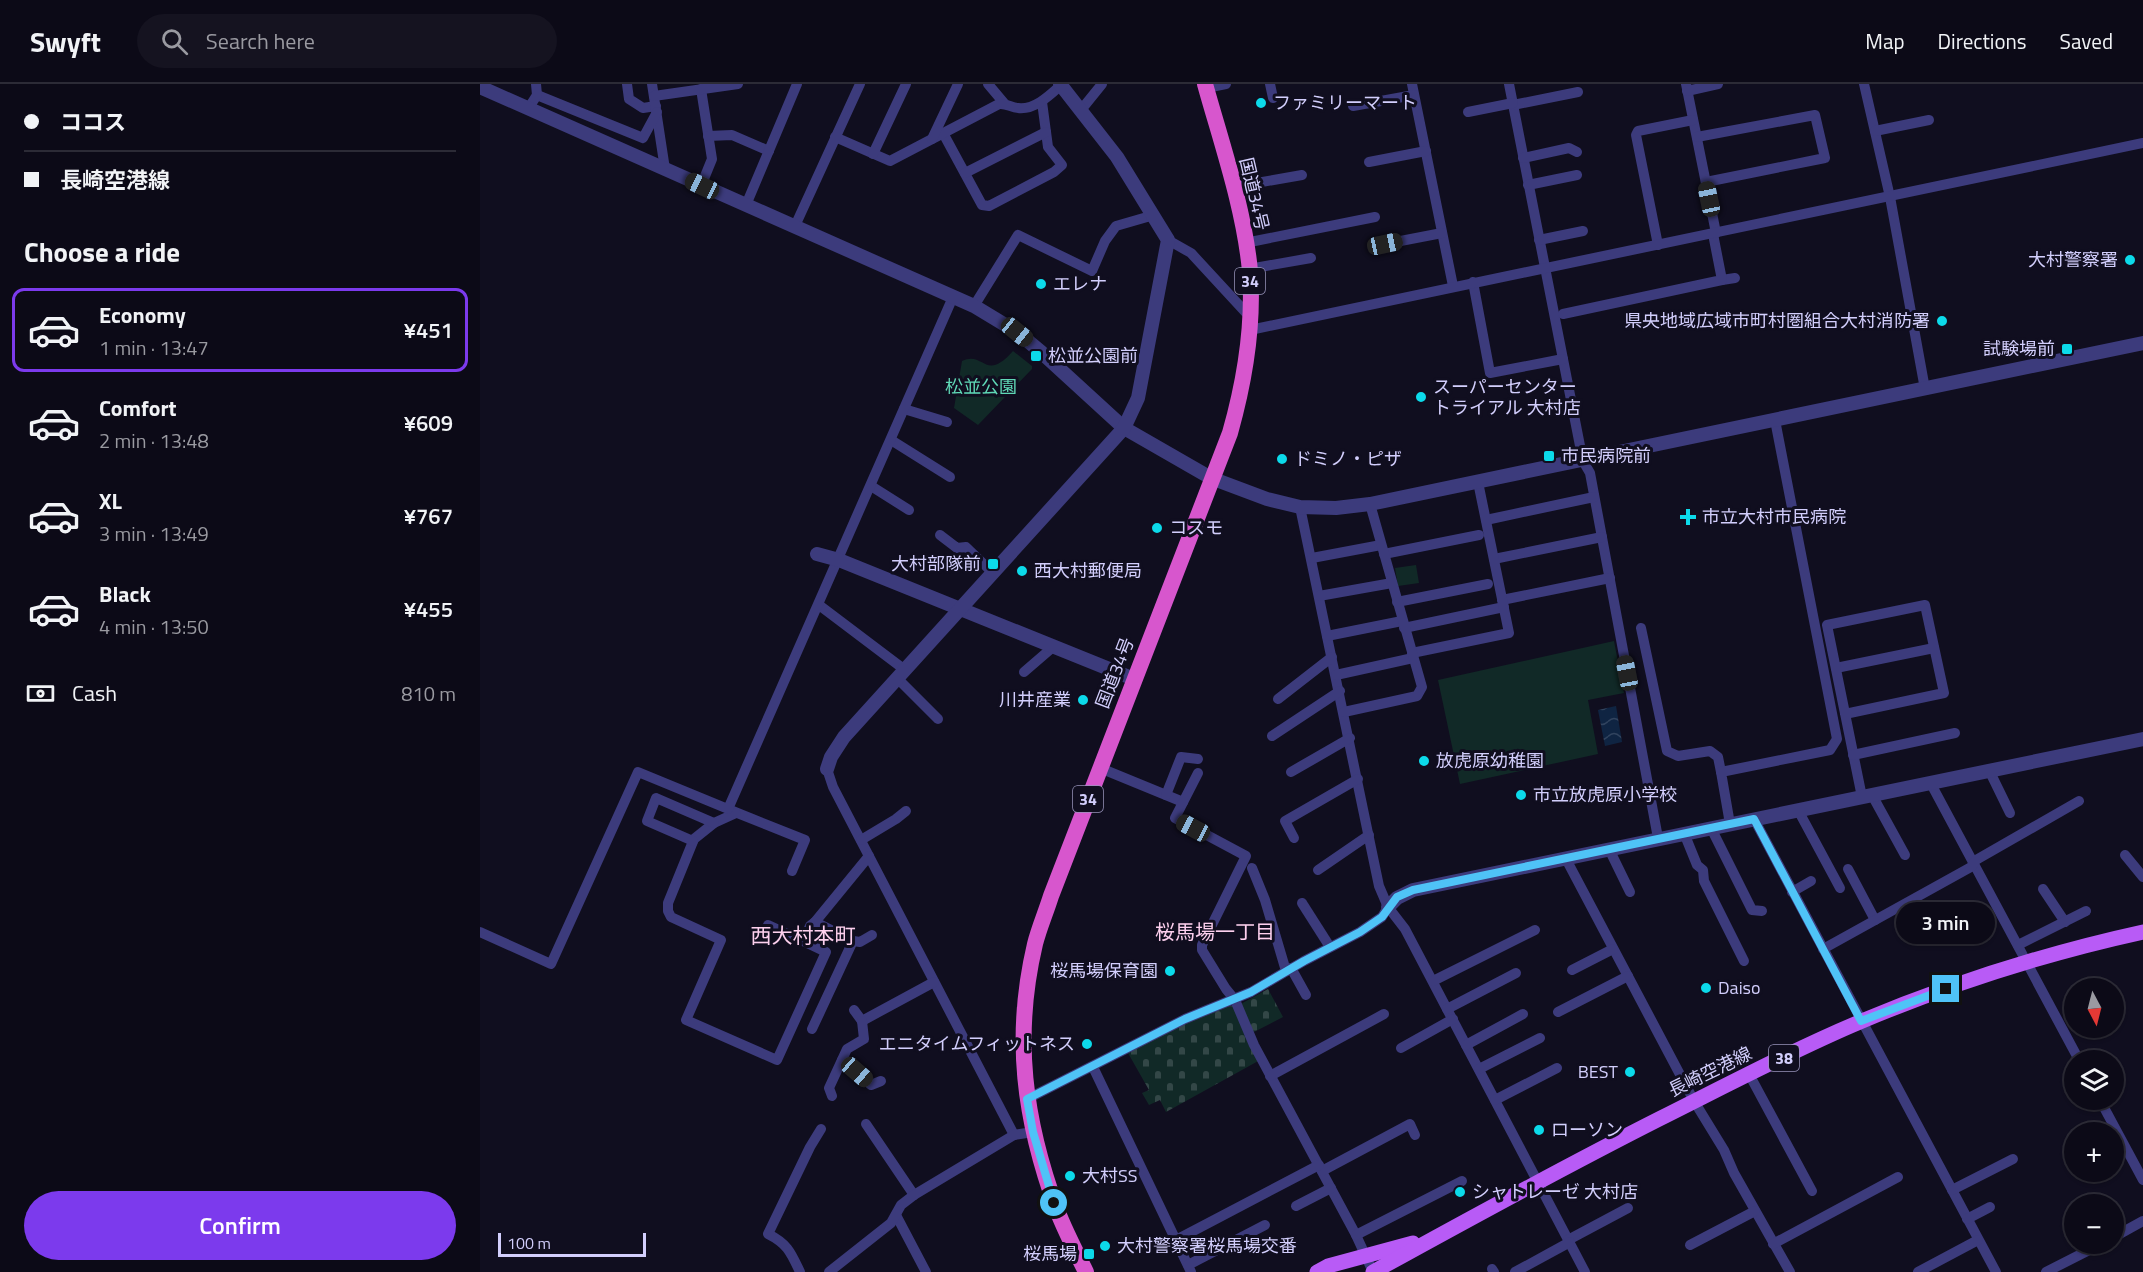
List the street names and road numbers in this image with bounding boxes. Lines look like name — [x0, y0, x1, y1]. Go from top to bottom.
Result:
street label: 国道34号 — [1233, 155, 1276, 233]
road number: 34 — [1235, 268, 1265, 294]
street label: 国道34号 — [1089, 633, 1140, 712]
road number: 34 — [1073, 786, 1103, 812]
street label: 長崎空港線 — [1663, 1040, 1756, 1103]
road number: 38 — [1769, 1045, 1799, 1071]

